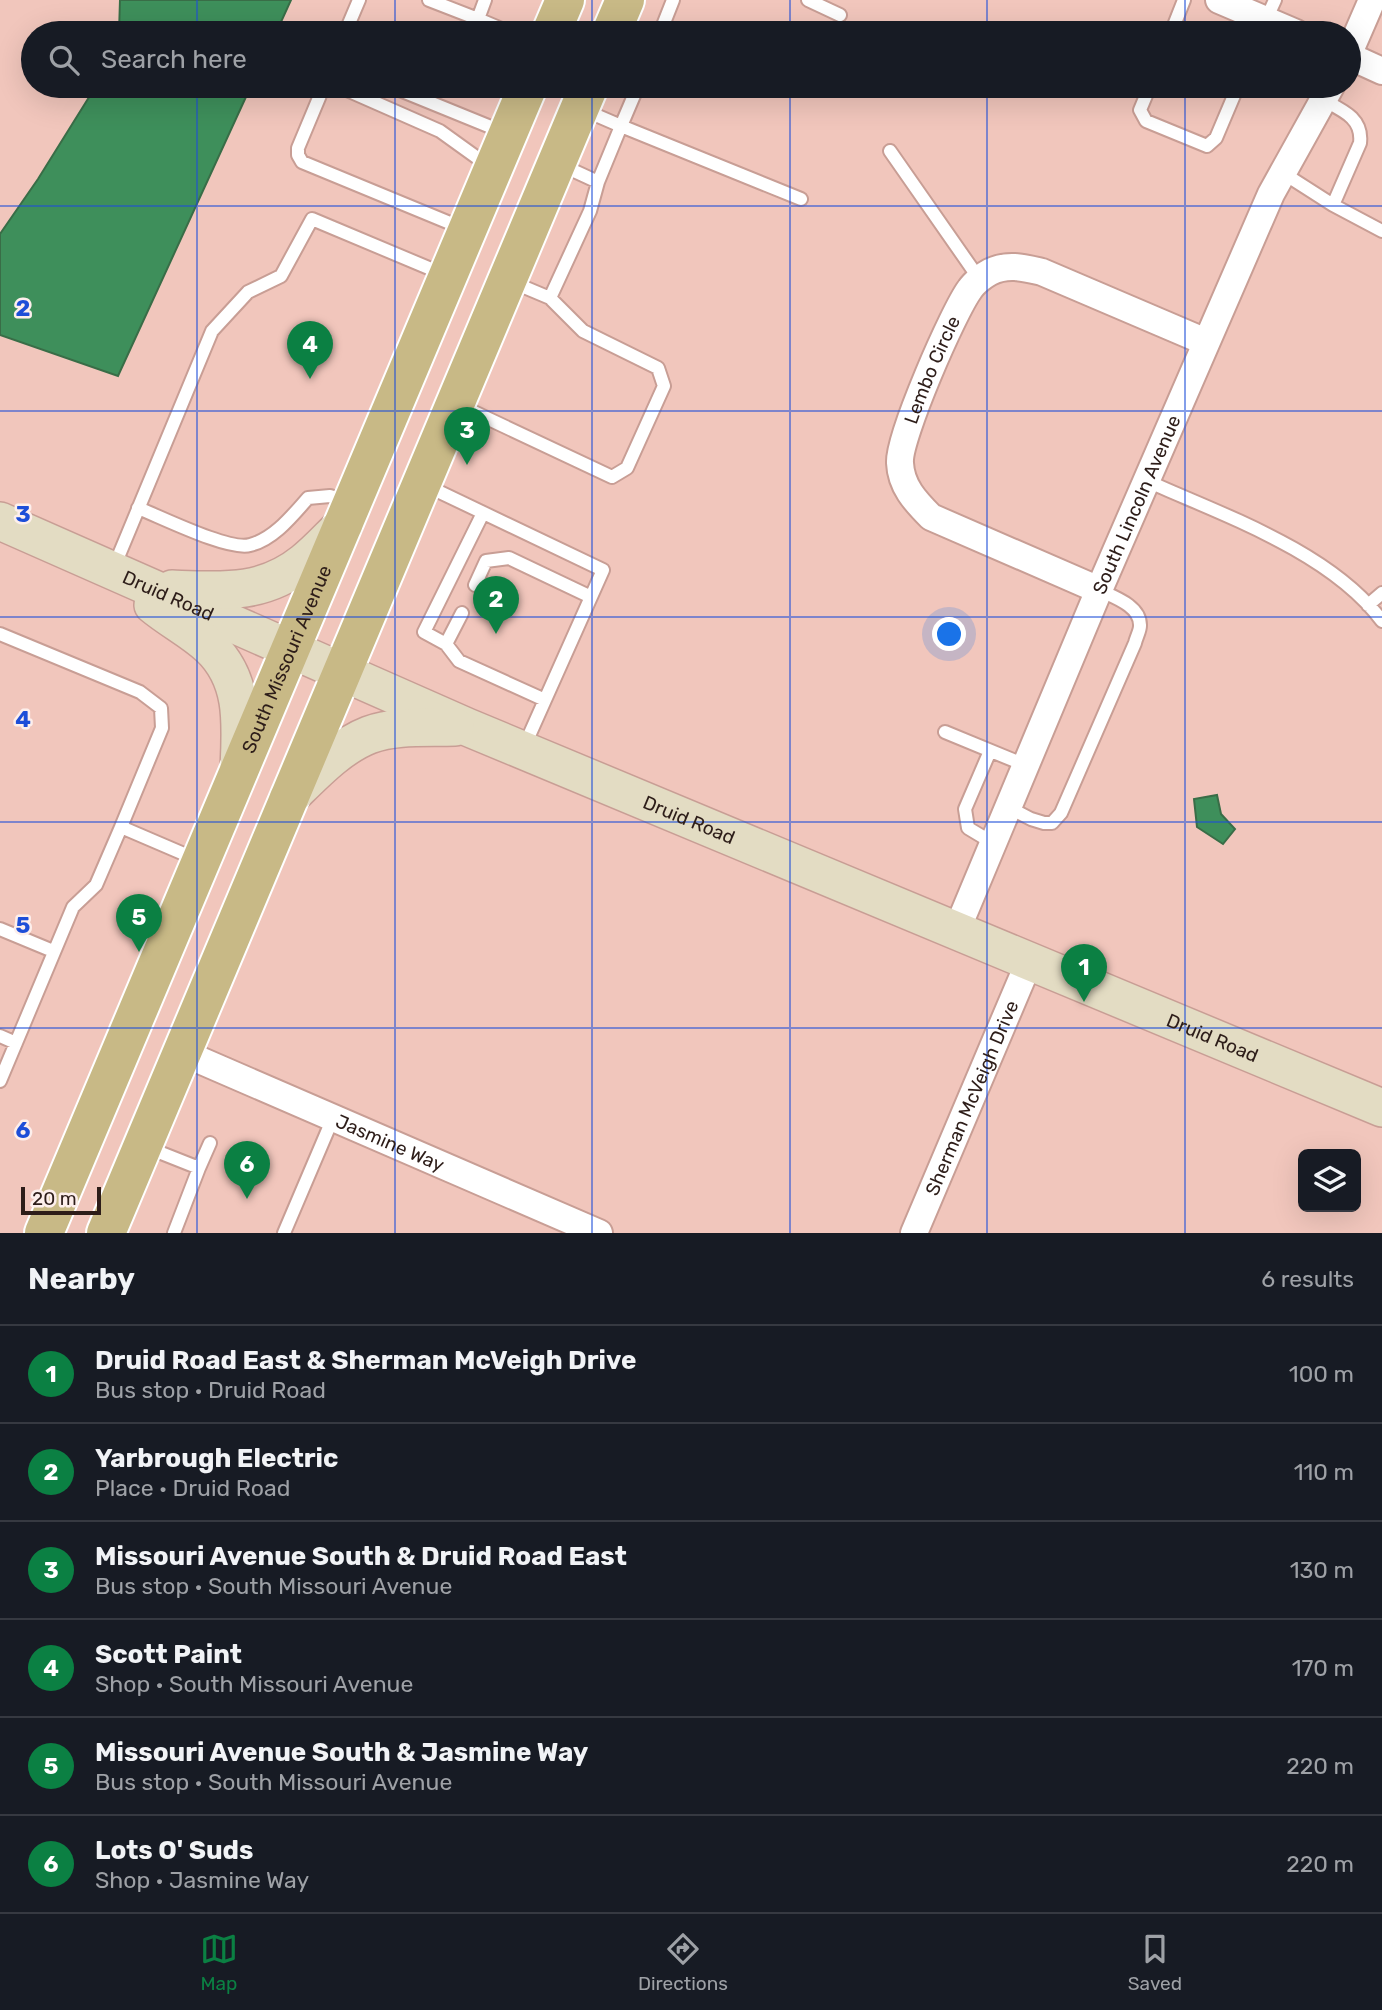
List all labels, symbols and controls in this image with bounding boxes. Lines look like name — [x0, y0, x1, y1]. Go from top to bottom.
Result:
search box — [21, 21, 1361, 98]
icon: search — [45, 41, 83, 79]
text: Search here — [101, 44, 247, 75]
text: 2 — [16, 294, 30, 322]
street label: Lembo Circle — [899, 312, 965, 427]
pin: 4 — [287, 321, 333, 379]
pin: 3 — [444, 407, 490, 465]
street label: South Lincoln Avenue — [1087, 411, 1185, 598]
text: 3 — [15, 500, 31, 528]
street label: South Missouri Avenue — [236, 562, 336, 756]
street label: Druid Road — [119, 565, 218, 625]
pin: 2 — [473, 576, 519, 634]
your location — [932, 617, 966, 651]
text: 4 — [15, 705, 31, 733]
street label: Druid Road — [640, 790, 738, 849]
pin: 5 — [116, 894, 162, 952]
text: 5 — [16, 911, 31, 939]
pin: 1 — [1061, 944, 1107, 1002]
street label: Sherman McVeigh Drive — [920, 997, 1023, 1199]
street label: Druid Road — [1163, 1008, 1262, 1067]
street label: Jasmine Way — [333, 1109, 448, 1176]
text: 6 — [16, 1116, 31, 1144]
pin: 6 — [224, 1141, 270, 1199]
map controls — [1298, 1149, 1361, 1212]
button: layers — [1298, 1149, 1361, 1212]
scale bar — [21, 1184, 102, 1216]
text: 20 m — [32, 1187, 77, 1210]
text: Nearby — [28, 1261, 135, 1297]
text: 6 results — [1261, 1265, 1354, 1293]
text: Druid Road East & Sherman McVeigh Drive — [95, 1345, 636, 1376]
text: 1 — [45, 1360, 57, 1388]
text: 100 m — [1289, 1360, 1354, 1388]
text: Bus stop · Druid Road — [95, 1376, 326, 1404]
text: Yarbrough Electric — [95, 1443, 338, 1474]
text: 2 — [44, 1458, 58, 1486]
text: 110 m — [1294, 1458, 1354, 1486]
text: Place · Druid Road — [95, 1474, 290, 1502]
text: Missouri Avenue South & Druid Road East — [95, 1541, 627, 1572]
text: 3 — [43, 1556, 59, 1584]
text: 130 m — [1290, 1556, 1354, 1584]
text: Bus stop · South Missouri Avenue — [95, 1572, 452, 1600]
text: Scott Paint — [95, 1639, 242, 1670]
text: 4 — [43, 1654, 59, 1682]
text: 170 m — [1292, 1654, 1354, 1682]
text: Shop · South Missouri Avenue — [95, 1670, 413, 1698]
text: Missouri Avenue South & Jasmine Way — [95, 1737, 588, 1768]
text: 5 — [44, 1752, 58, 1780]
text: 220 m — [1286, 1752, 1354, 1780]
text: Bus stop · South Missouri Avenue — [95, 1768, 452, 1796]
text: Lots O' Suds — [95, 1835, 253, 1866]
text: 6 — [44, 1850, 58, 1878]
text: 220 m — [1286, 1850, 1354, 1878]
text: Shop · Jasmine Way — [95, 1866, 309, 1894]
tab: Map — [200, 1930, 238, 1995]
tab: Directions — [638, 1930, 728, 1995]
tab: Saved — [1128, 1930, 1182, 1995]

